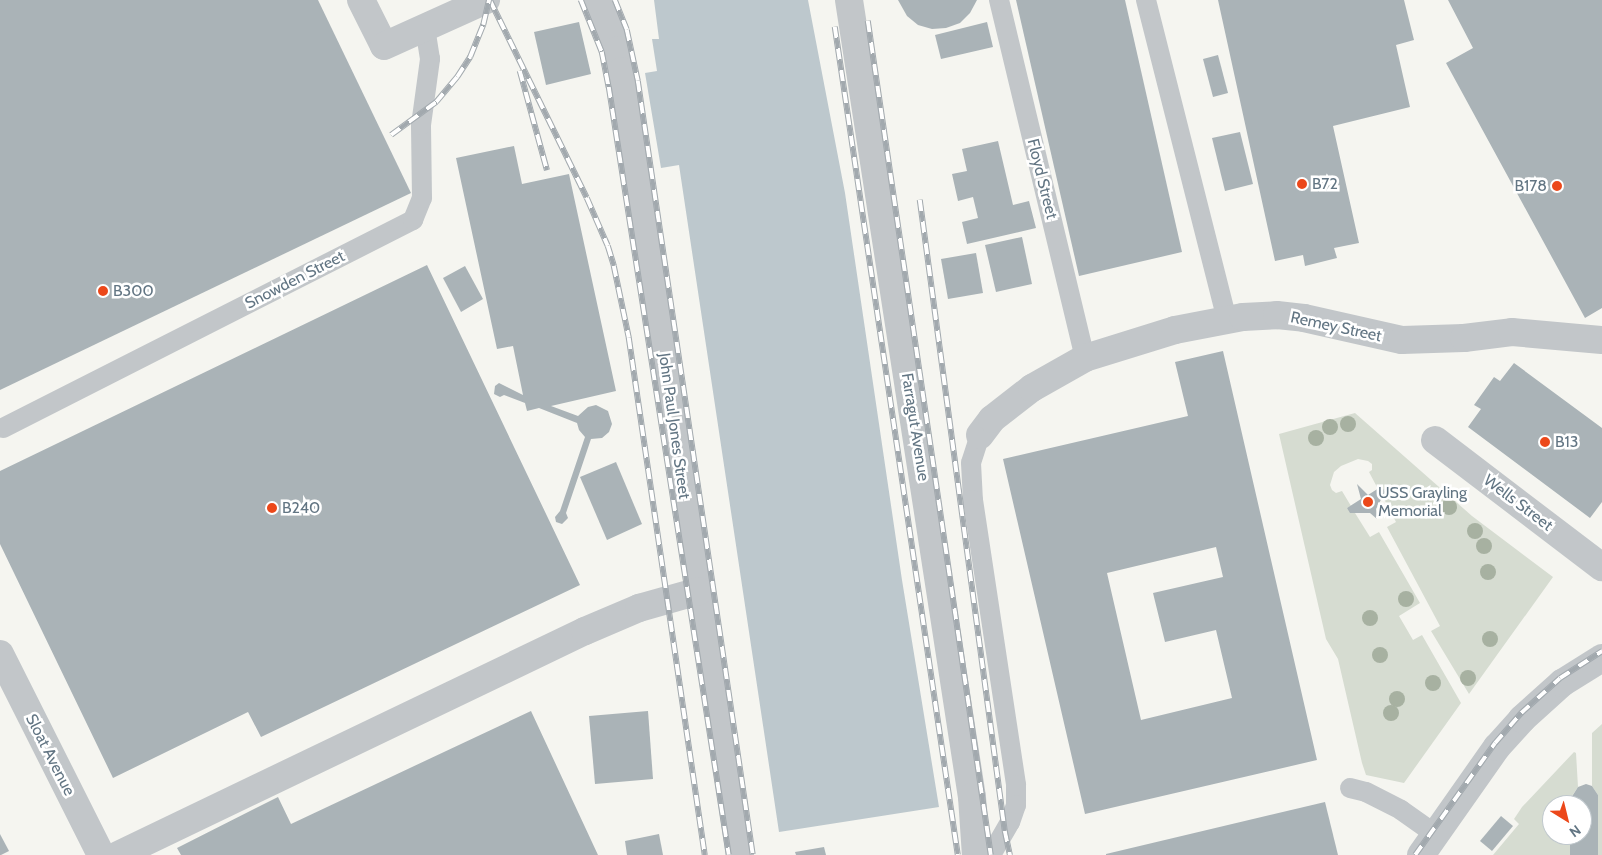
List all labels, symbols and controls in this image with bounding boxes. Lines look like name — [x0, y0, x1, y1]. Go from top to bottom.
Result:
street label: Floyd Street — [1023, 137, 1061, 221]
place label: B72 — [1312, 174, 1338, 194]
place label: B178 — [1514, 176, 1547, 196]
marker: B72 — [1296, 178, 1308, 190]
marker: B178 — [1551, 180, 1563, 192]
street label: Snowden Street — [242, 247, 348, 313]
place label: B300 — [113, 281, 154, 301]
marker: B300 — [97, 285, 109, 297]
street label: Remey Street — [1289, 308, 1383, 346]
street label: John Paul Jones Street — [654, 352, 694, 500]
street label: Farragut Avenue — [897, 372, 933, 482]
place label: B13 — [1555, 432, 1578, 452]
marker: B13 — [1539, 436, 1551, 448]
street label: Wells Street — [1480, 471, 1556, 535]
place label: USS Grayling Memorial — [1378, 483, 1467, 521]
marker: USS Grayling Memorial — [1362, 496, 1374, 508]
place label: B240 — [282, 498, 320, 518]
marker: B240 — [266, 502, 278, 514]
street label: Sloat Avenue — [21, 711, 79, 799]
north arrow — [1542, 795, 1592, 845]
text: N — [1566, 821, 1585, 842]

